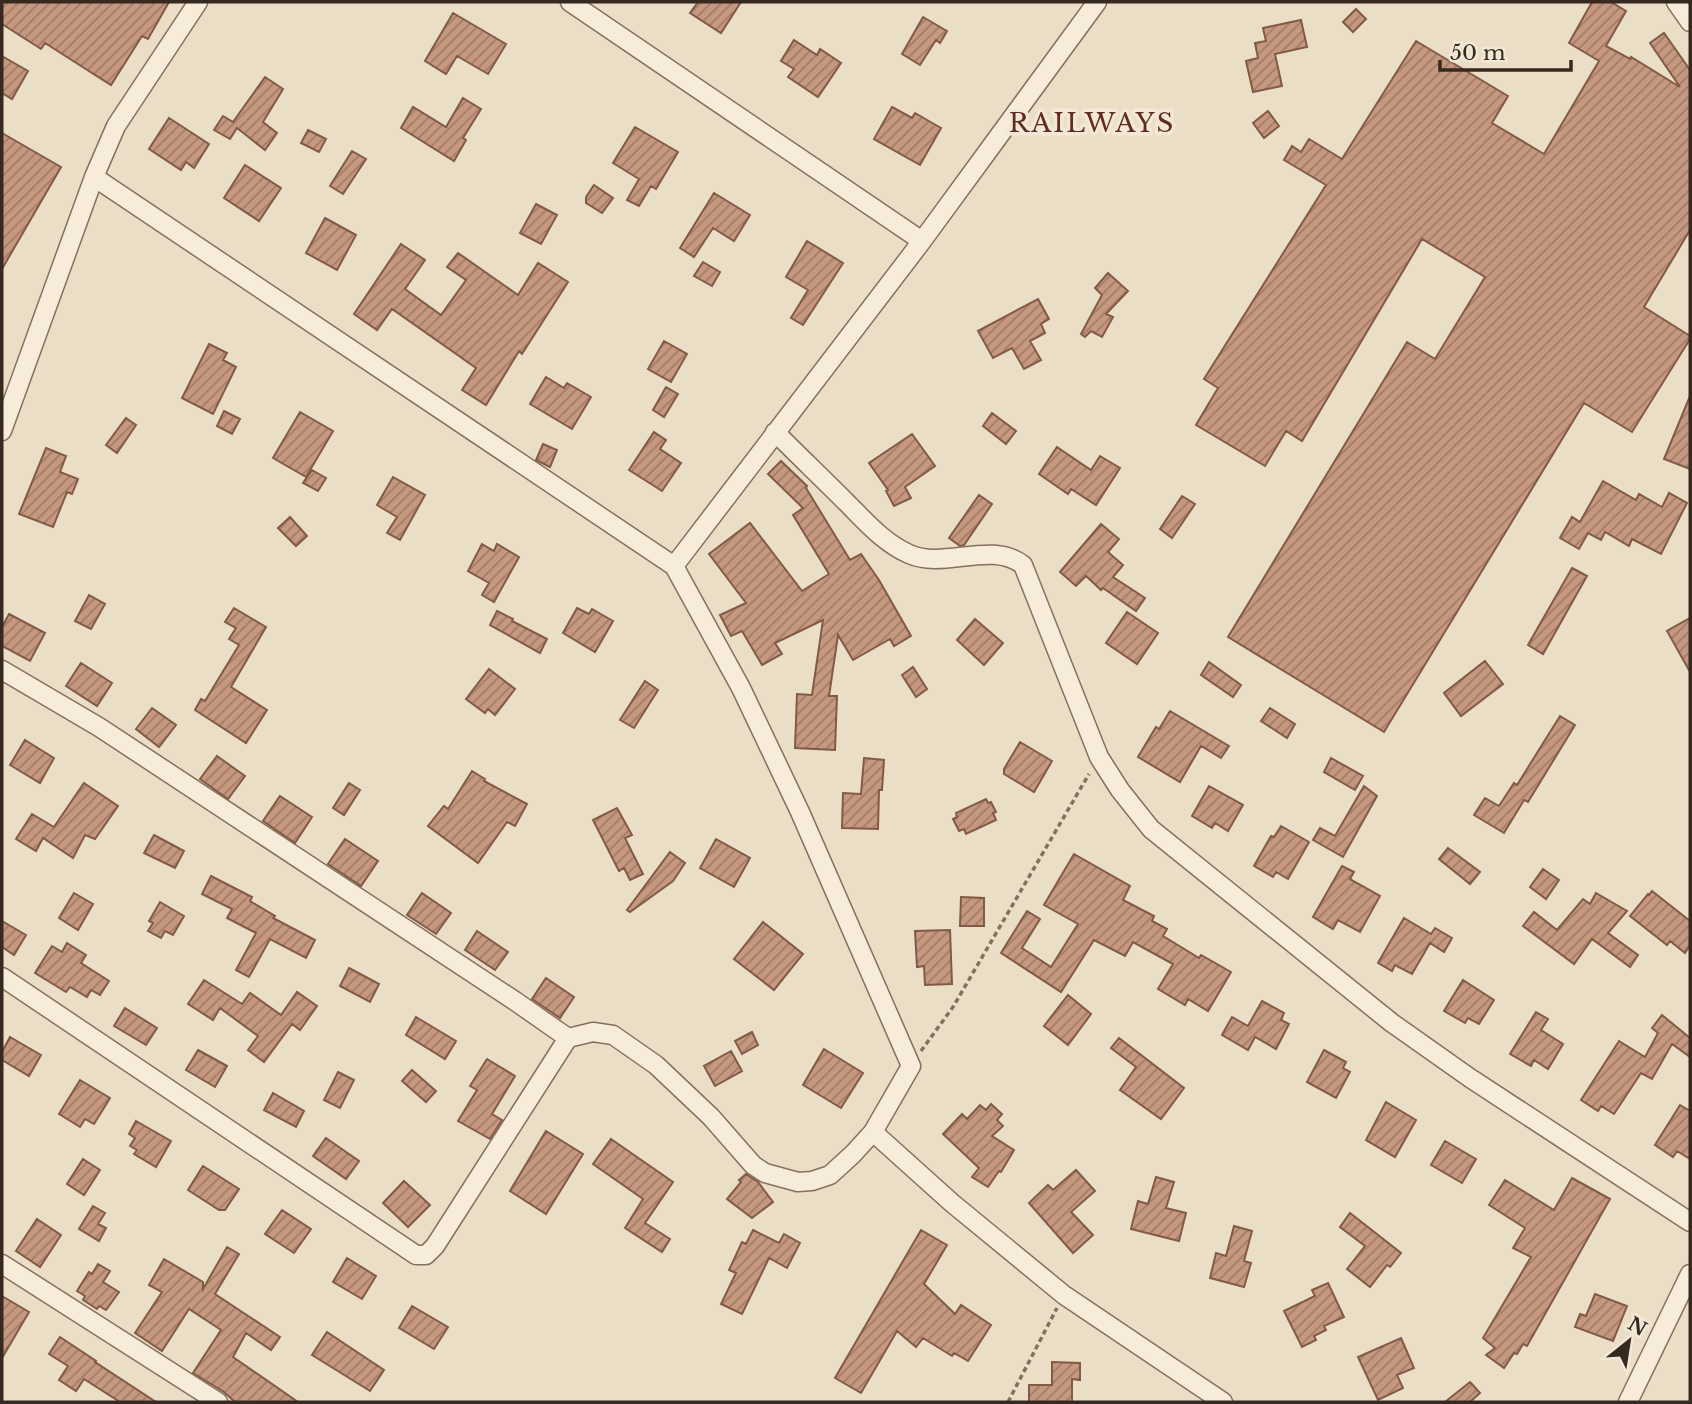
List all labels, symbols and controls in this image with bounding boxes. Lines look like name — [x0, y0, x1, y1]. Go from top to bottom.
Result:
scale bar — [1440, 28, 1571, 72]
text: 50 m — [1450, 40, 1506, 66]
district label: RAILWAYS — [1009, 107, 1175, 139]
north arrow — [1594, 1306, 1664, 1376]
text: N — [1624, 1312, 1651, 1341]

